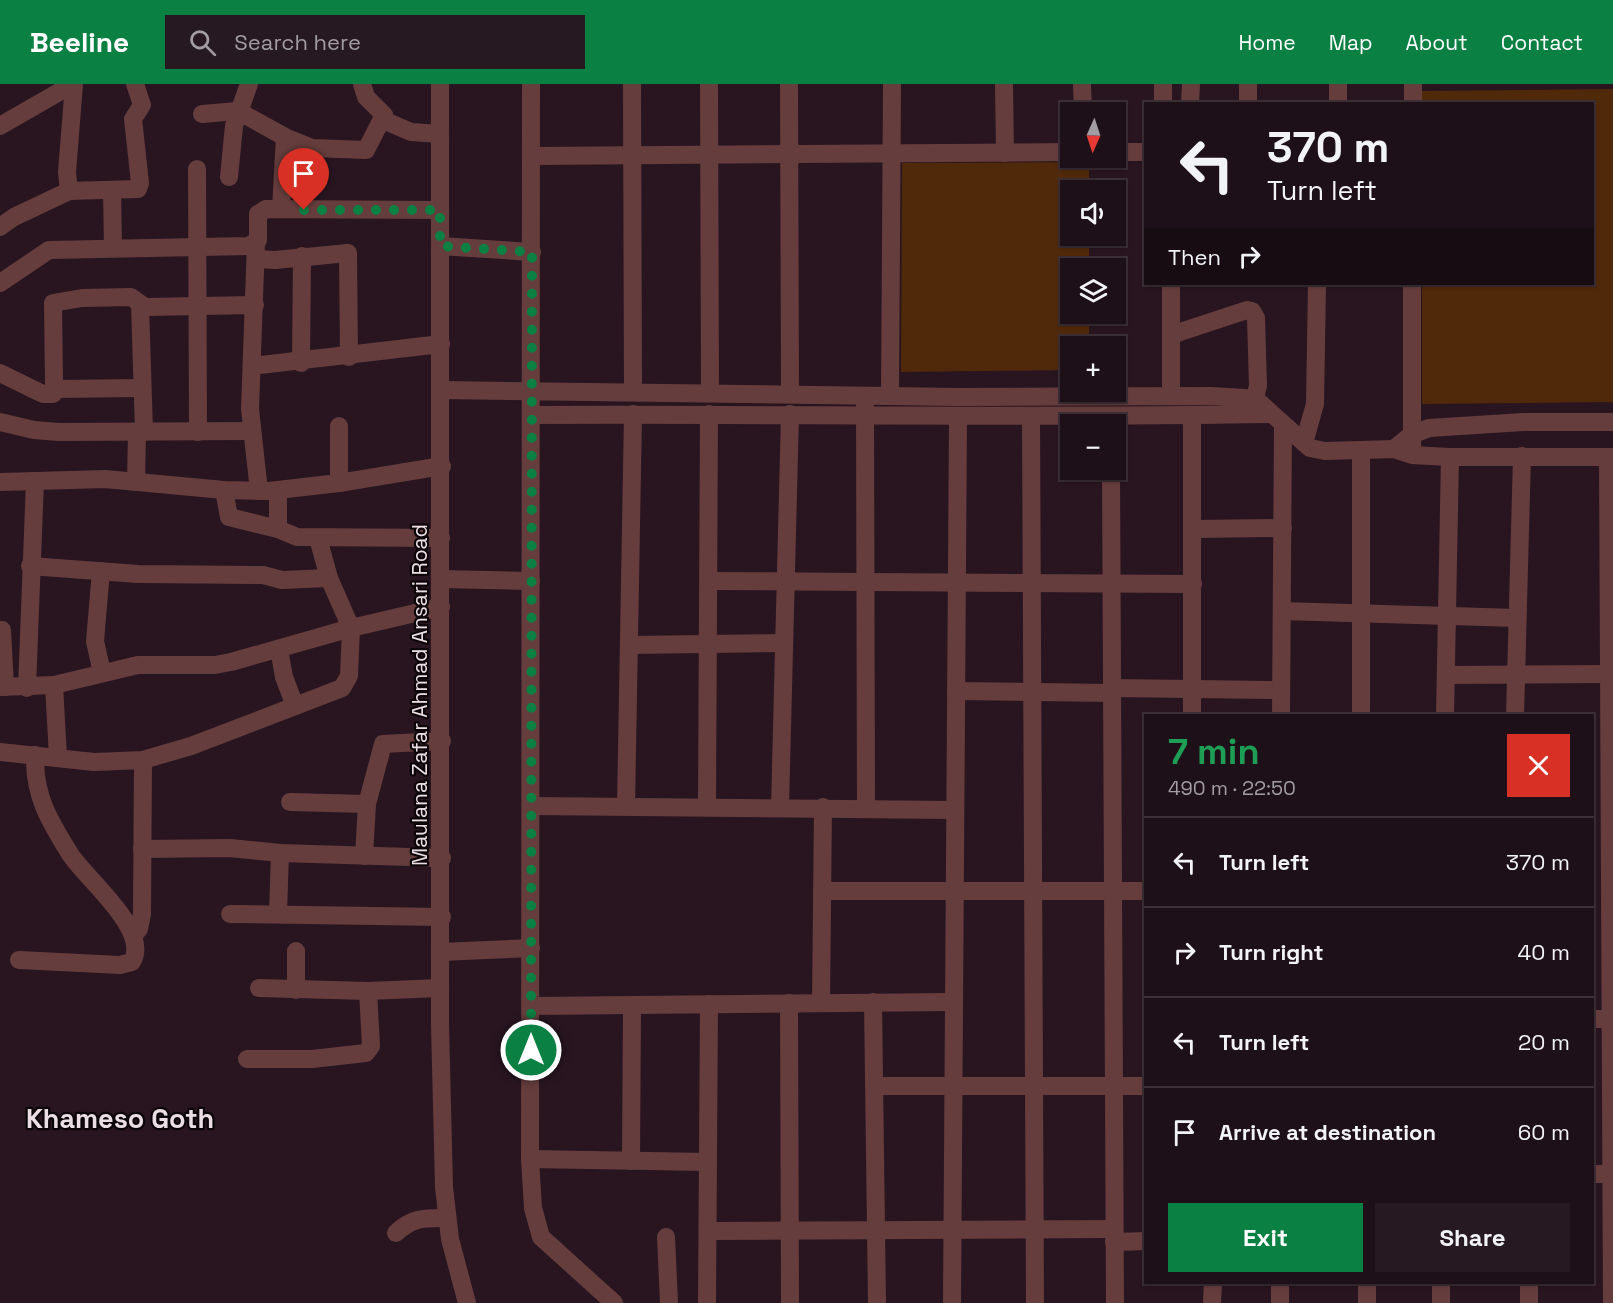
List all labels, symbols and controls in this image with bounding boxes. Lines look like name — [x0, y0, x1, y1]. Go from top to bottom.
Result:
search box — [165, 15, 585, 69]
text: Beeline — [30, 24, 129, 60]
icon: search — [186, 26, 219, 59]
text: Search here — [234, 28, 361, 56]
text: Home — [1238, 29, 1296, 56]
text: Map — [1329, 29, 1373, 56]
text: About — [1406, 29, 1468, 56]
text: Contact — [1501, 29, 1583, 56]
north arrow — [1060, 102, 1126, 168]
map controls — [1060, 102, 1126, 480]
text: 370 m — [1267, 121, 1389, 174]
icon: left — [1168, 126, 1246, 204]
pin — [278, 148, 329, 210]
icon: arrive — [287, 157, 320, 190]
text: Turn left — [1267, 173, 1377, 208]
button: sound — [1060, 180, 1126, 246]
icon: right — [1233, 240, 1266, 273]
text: Then — [1168, 243, 1221, 271]
button: layers — [1060, 258, 1126, 324]
button: + — [1060, 336, 1126, 402]
button: − — [1060, 414, 1126, 480]
street label: Maulana Zafar Ahmad Ansari Road — [406, 524, 433, 866]
text: 7 min — [1168, 729, 1260, 775]
button: close — [1507, 734, 1570, 797]
text: 490 m · 22:50 — [1168, 775, 1296, 801]
icon: left — [1168, 846, 1201, 879]
text: Turn left — [1219, 848, 1309, 876]
text: 370 m — [1506, 848, 1570, 876]
icon: right — [1168, 936, 1201, 969]
text: Turn right — [1219, 938, 1324, 966]
text: 40 m — [1518, 938, 1570, 966]
position arrow — [499, 1018, 563, 1082]
icon: left — [1168, 1026, 1201, 1059]
text: Turn left — [1219, 1028, 1309, 1056]
text: 20 m — [1518, 1028, 1570, 1056]
district label: Khameso Goth — [26, 1101, 214, 1136]
icon: arrive — [1168, 1116, 1201, 1149]
text: Arrive at destination — [1219, 1118, 1436, 1146]
text: 60 m — [1518, 1118, 1570, 1146]
button: Exit — [1168, 1203, 1363, 1272]
button: Share — [1375, 1203, 1570, 1272]

